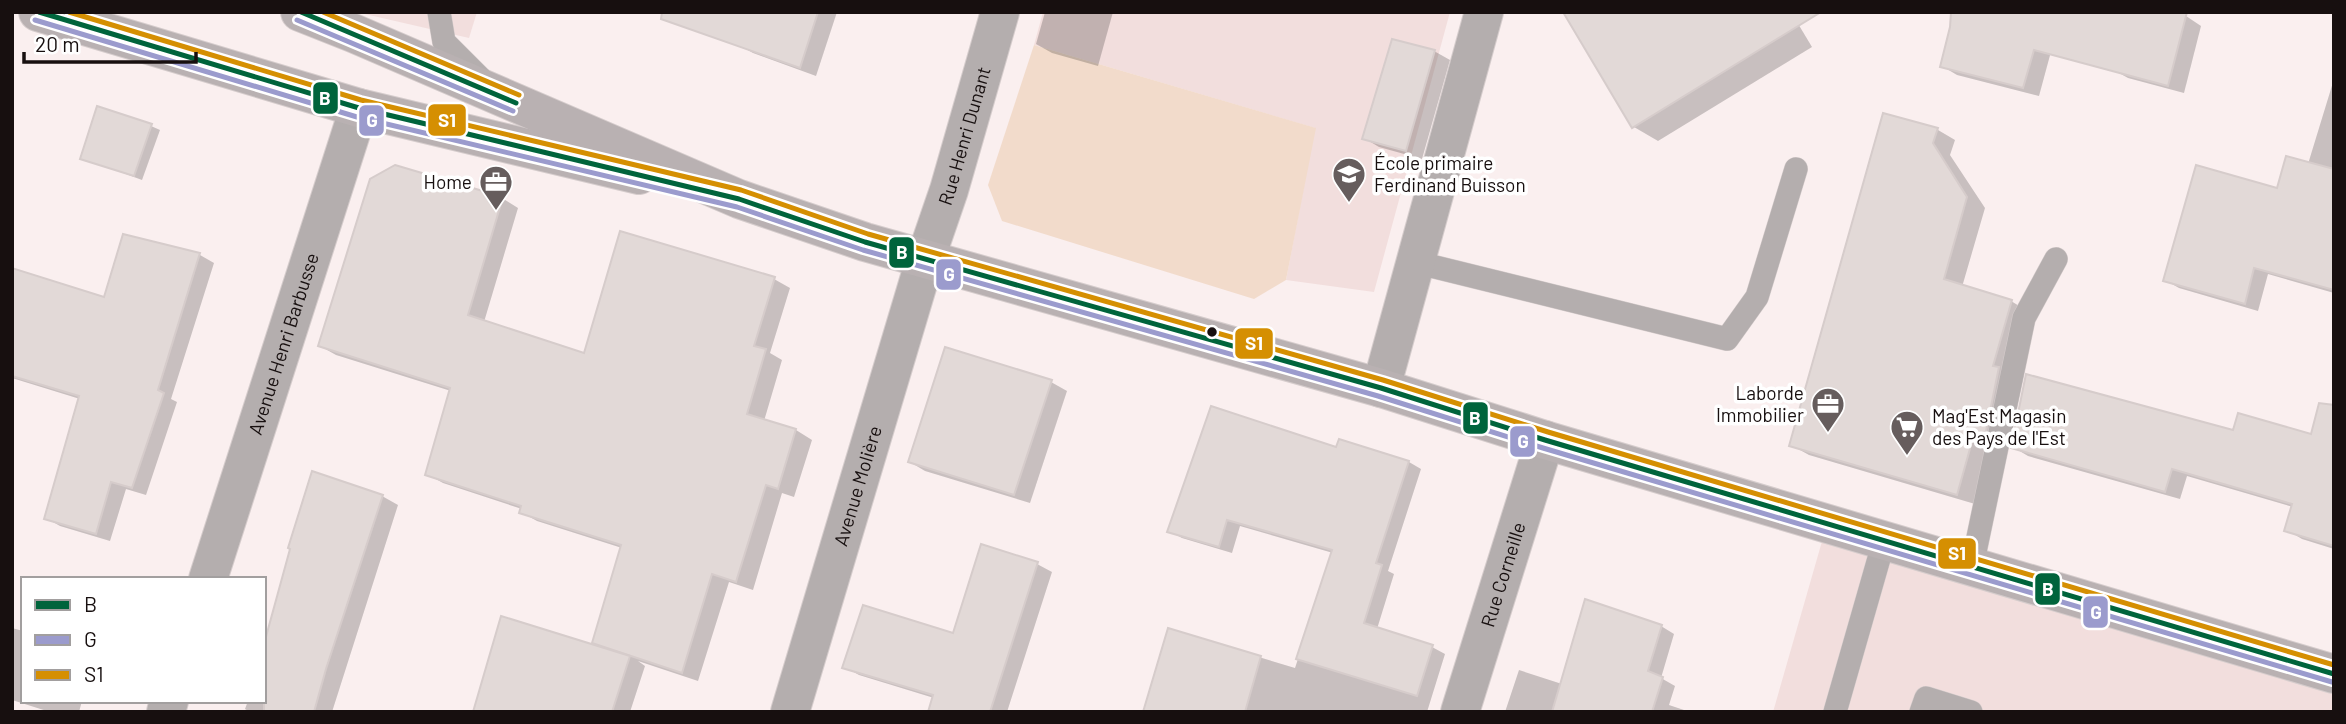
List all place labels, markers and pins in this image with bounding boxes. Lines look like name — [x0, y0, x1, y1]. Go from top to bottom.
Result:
place label: École primaire Ferdinand Buisson — [1374, 151, 1526, 196]
school or university icon: École primaire Ferdinand Buisson — [1330, 155, 1368, 204]
office icon: Home — [477, 163, 515, 212]
place label: Home — [424, 170, 472, 193]
unlabelled marker — [1205, 325, 1219, 339]
place label: Laborde Immobilier — [1716, 381, 1804, 426]
office icon: Laborde Immobilier — [1809, 385, 1847, 434]
place label: Mag'Est Magasin des Pays de l'Est — [1932, 404, 2066, 449]
supermarket icon: Mag'Est Magasin des Pays de l'Est — [1888, 408, 1926, 457]

